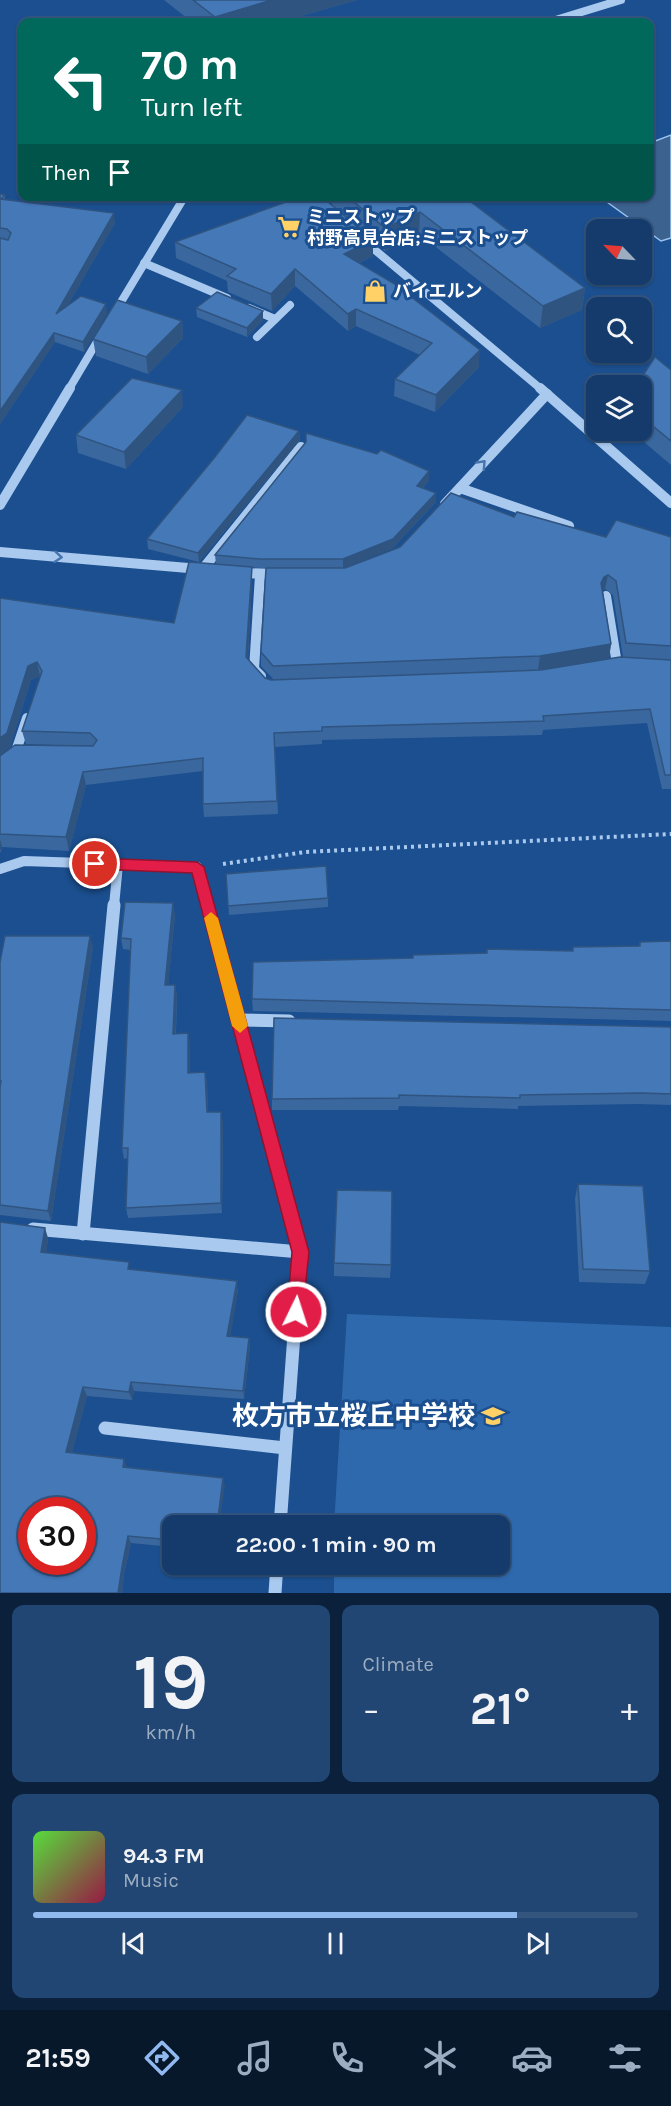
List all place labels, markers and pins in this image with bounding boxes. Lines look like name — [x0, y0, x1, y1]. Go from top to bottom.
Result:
place label: ミニストップ 村野高見台店;ミニストップ — [307, 206, 529, 249]
supermarket icon: ミニストップ 村野高見台店;ミニストップ — [276, 214, 302, 240]
shop icon: バイエルン — [362, 278, 388, 304]
place label: バイエルン — [393, 280, 482, 302]
pin — [69, 838, 120, 889]
place label: 枚方市立桜丘中学校 — [232, 1400, 475, 1432]
school or university icon: 枚方市立桜丘中学校 — [480, 1403, 506, 1429]

